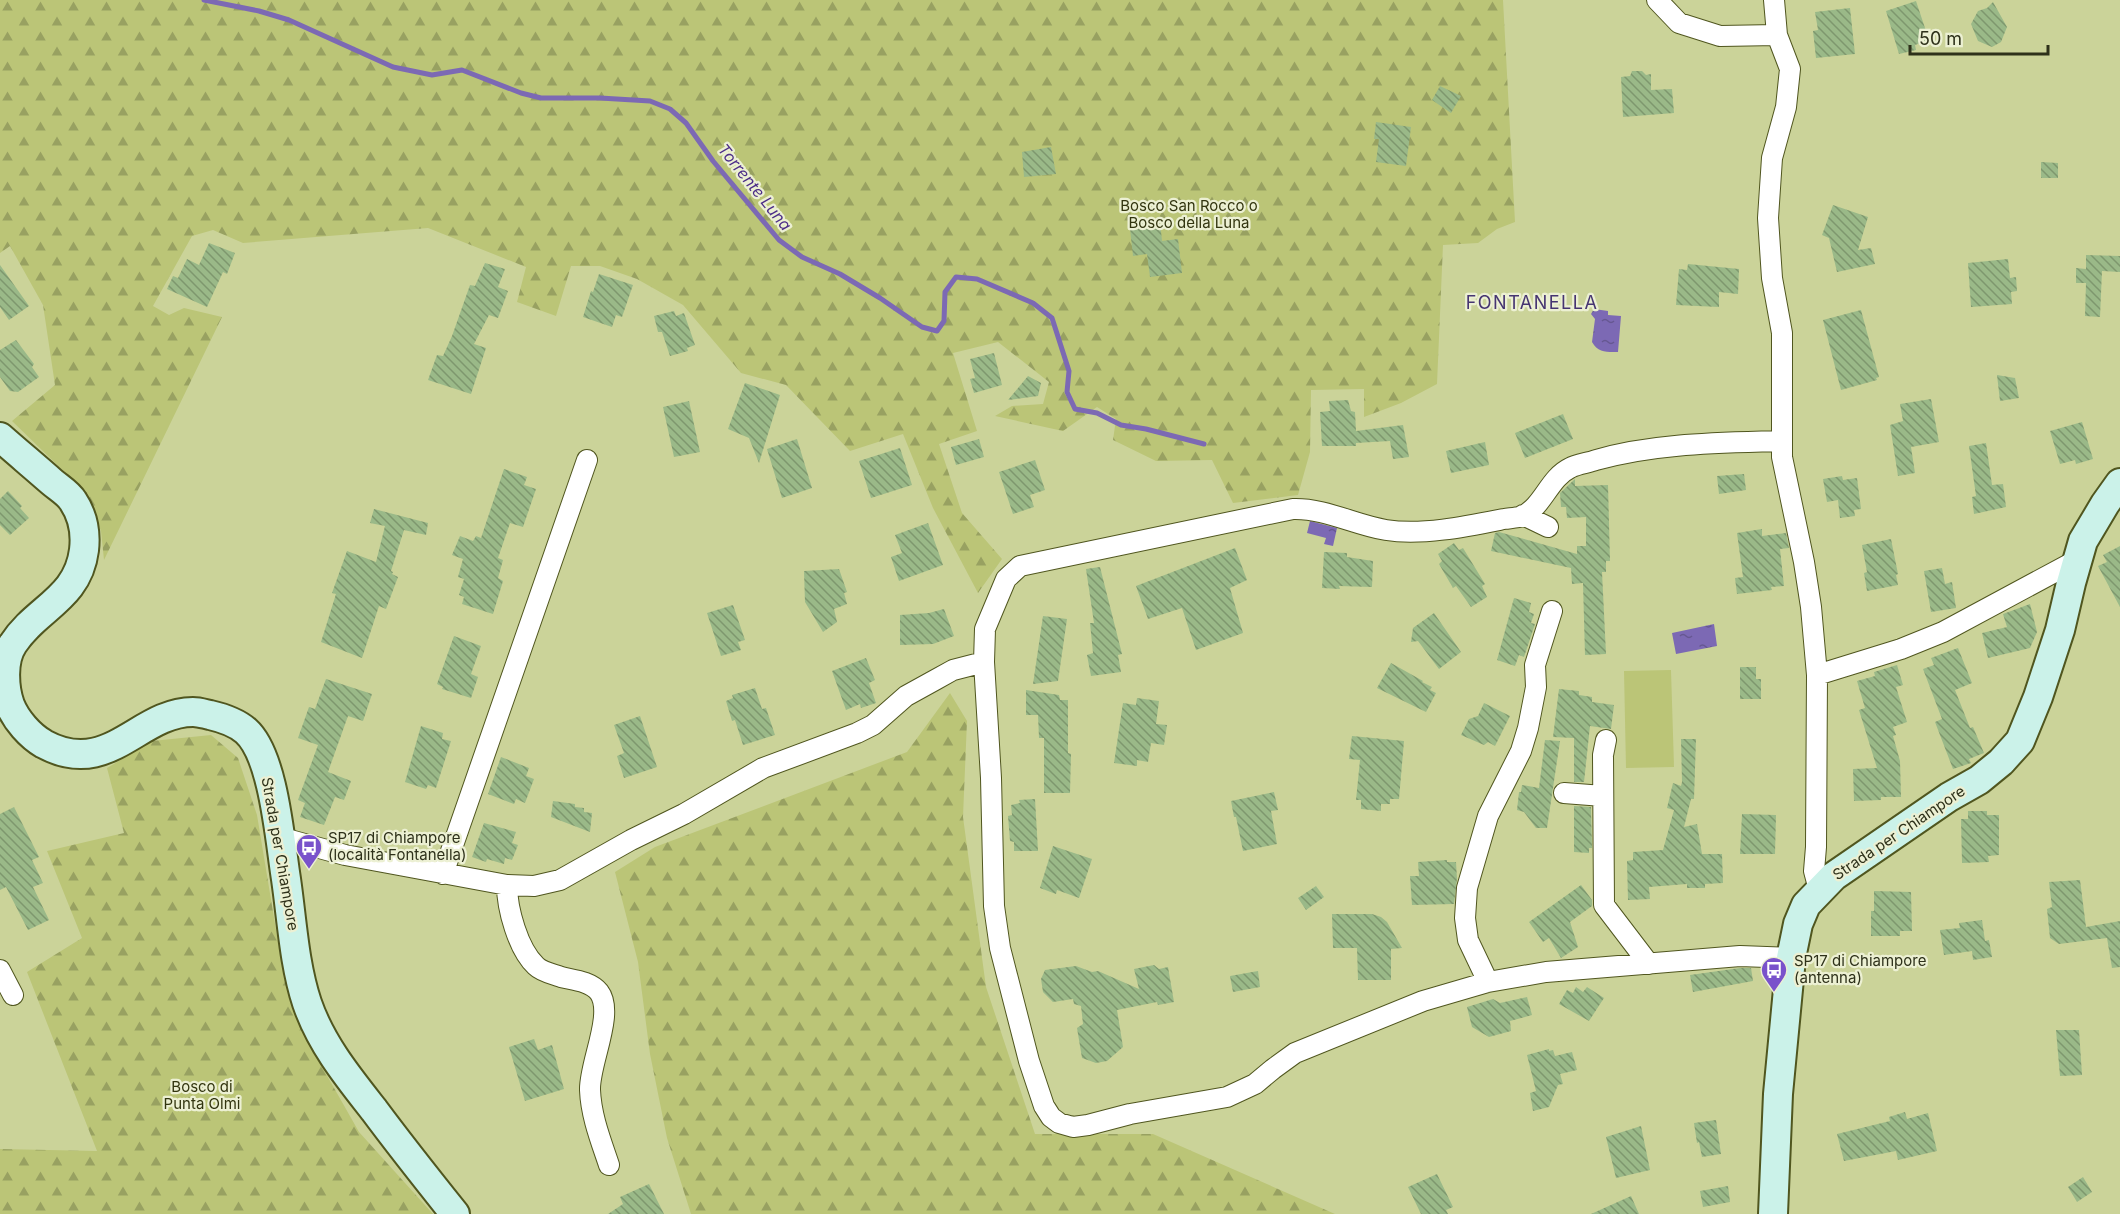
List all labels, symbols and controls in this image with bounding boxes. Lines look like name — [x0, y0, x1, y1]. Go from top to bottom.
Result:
scale bar — [1910, 18, 2048, 56]
text: 50 m — [1919, 28, 1962, 49]
water label: Torrente Luna — [714, 140, 796, 235]
park label: Bosco San Rocco o Bosco della Luna — [1120, 196, 1258, 232]
district label: FONTANELLA — [1466, 292, 1598, 313]
street label: Strada per Chiampore — [258, 776, 303, 932]
street label: Strada per Chiampore — [1829, 781, 1969, 884]
place label: SP17 di Chiampore (località Fontanella) — [328, 828, 466, 864]
bus stop icon: SP17 di Chiampore (località Fontanella) — [294, 832, 324, 870]
place label: SP17 di Chiampore (antenna) — [1794, 951, 1926, 987]
bus stop icon: SP17 di Chiampore (antenna) — [1759, 955, 1789, 993]
park label: Bosco di Punta Olmi — [164, 1077, 240, 1113]

